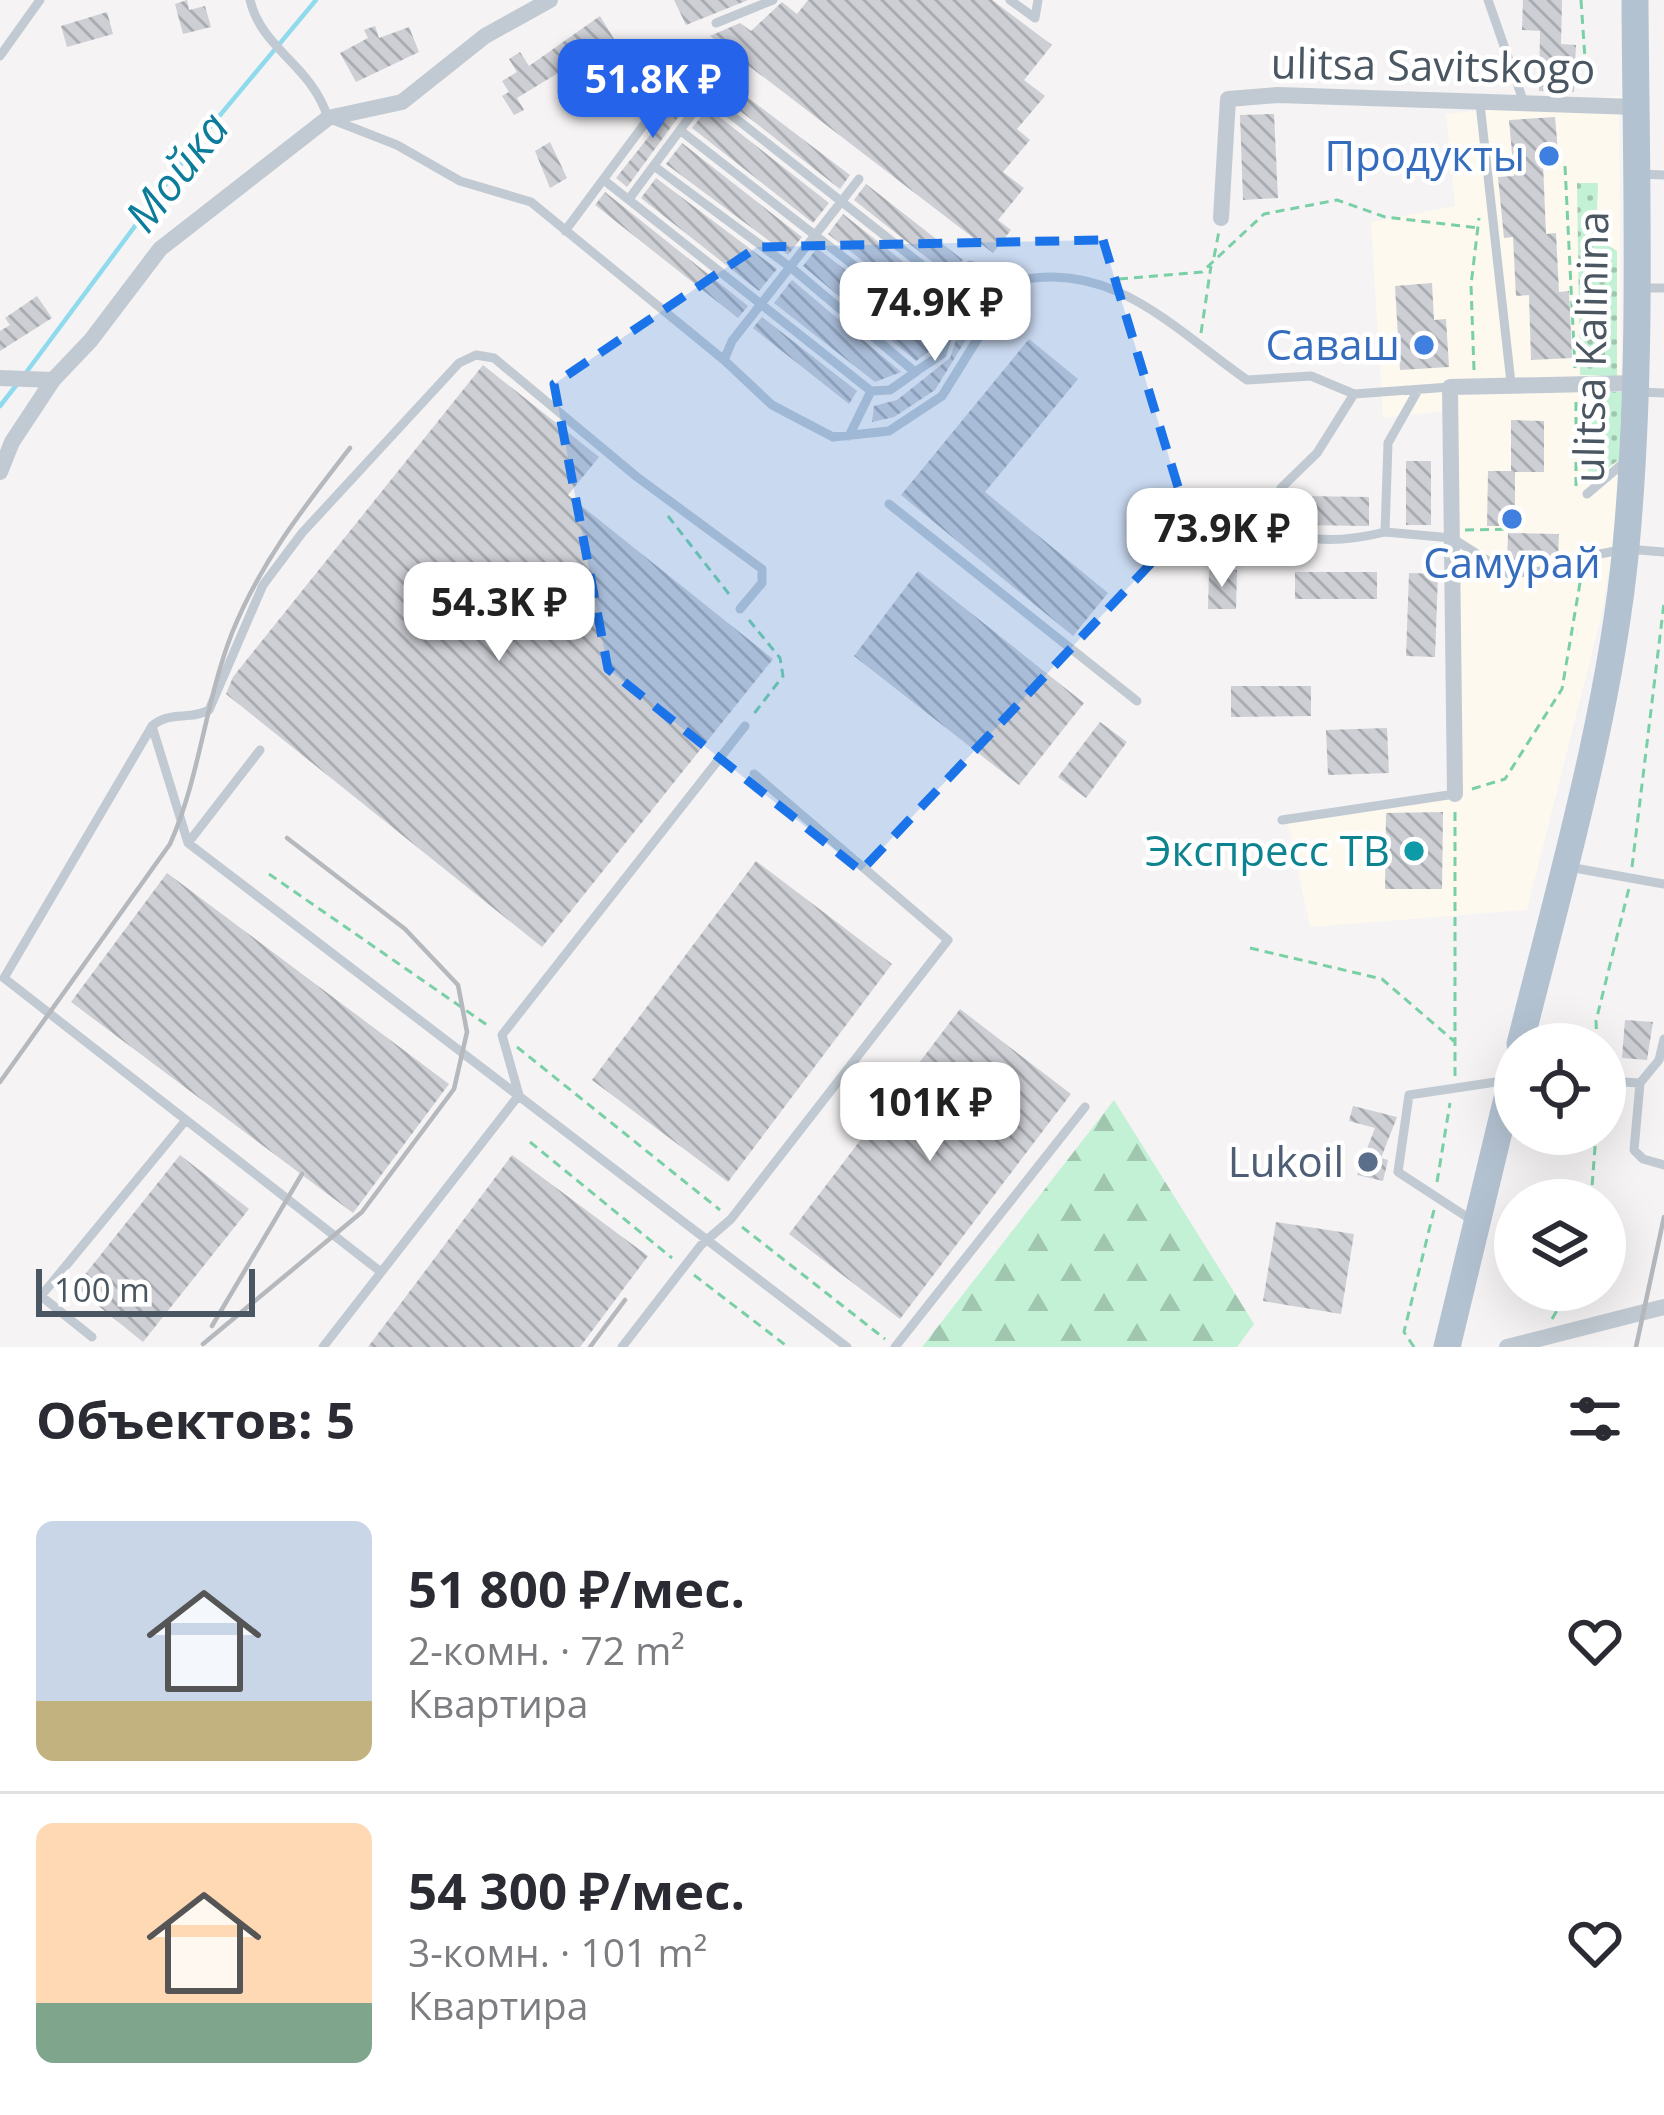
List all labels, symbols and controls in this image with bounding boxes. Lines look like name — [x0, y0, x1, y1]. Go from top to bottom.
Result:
street label: ulitsa Savitskogo — [1270, 33, 1596, 96]
pin: 51.8K ₽ — [542, 39, 764, 141]
text: 51.8K ₽ — [585, 51, 721, 104]
water label: Мойка — [110, 99, 242, 243]
place label: Продукты — [1325, 126, 1525, 183]
marker: Продукты — [1536, 143, 1562, 169]
street label: ulitsa Kalinina — [1559, 211, 1620, 483]
pin: 74.9K ₽ — [824, 262, 1046, 364]
text: 74.9K ₽ — [867, 274, 1003, 327]
place label: Саваш — [1265, 315, 1400, 372]
marker: Саваш — [1411, 332, 1437, 358]
pin: 73.9K ₽ — [1111, 488, 1333, 590]
text: 73.9K ₽ — [1154, 500, 1290, 553]
marker: Самурай — [1499, 506, 1525, 532]
place label: Самурай — [1423, 533, 1601, 590]
pin: 54.3K ₽ — [388, 562, 610, 664]
text: 54.3K ₽ — [431, 574, 567, 627]
place label: Экспресс ТВ — [1145, 821, 1390, 878]
marker: Экспресс ТВ — [1401, 838, 1427, 864]
map controls — [1494, 1023, 1626, 1311]
button: locate — [1494, 1023, 1626, 1155]
pin: 101K ₽ — [832, 1062, 1028, 1164]
text: 101K ₽ — [867, 1074, 993, 1127]
place label: Lukoil — [1228, 1132, 1344, 1189]
marker: Lukoil — [1355, 1149, 1381, 1175]
button: layers — [1494, 1179, 1626, 1311]
scale bar — [36, 1263, 255, 1316]
text: 100 m — [54, 1267, 150, 1312]
text: Объектов: 5 — [36, 1384, 355, 1454]
icon: filters — [1562, 1386, 1628, 1452]
text: 51 800 ₽/мес. — [408, 1553, 745, 1623]
icon: home — [132, 1569, 276, 1713]
icon: heart — [1562, 1608, 1628, 1674]
text: 2-комн. · 72 m² — [408, 1623, 685, 1676]
text: Квартира — [408, 1676, 588, 1729]
text: 54 300 ₽/мес. — [408, 1855, 745, 1925]
icon: home — [132, 1871, 276, 2015]
icon: heart — [1562, 1910, 1628, 1976]
text: 3-комн. · 101 m² — [408, 1925, 707, 1978]
text: Квартира — [408, 1978, 588, 2031]

